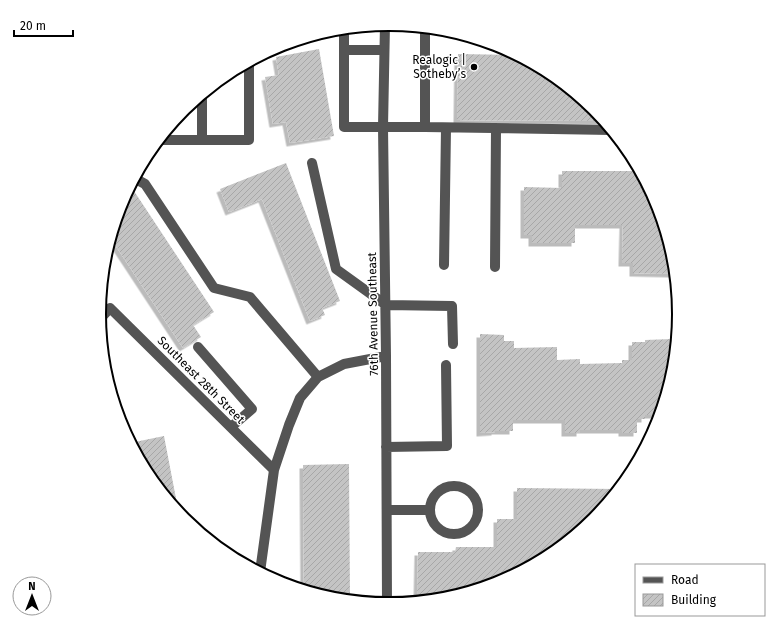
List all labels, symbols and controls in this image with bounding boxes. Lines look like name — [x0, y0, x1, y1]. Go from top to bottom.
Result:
scale bar — [14, 12, 73, 38]
text: 20 m — [20, 19, 46, 33]
place label: Realogic | Sotheby’s — [412, 53, 466, 81]
marker: Realogic | Sotheby’s — [469, 62, 479, 72]
street label: 76th Avenue Southeast — [365, 251, 381, 376]
street label: Southeast 28th Street — [155, 334, 248, 427]
legend — [635, 564, 765, 616]
text: Road — [671, 573, 699, 587]
north arrow — [12, 576, 52, 616]
text: N — [28, 580, 36, 593]
text: Building — [671, 593, 717, 607]

